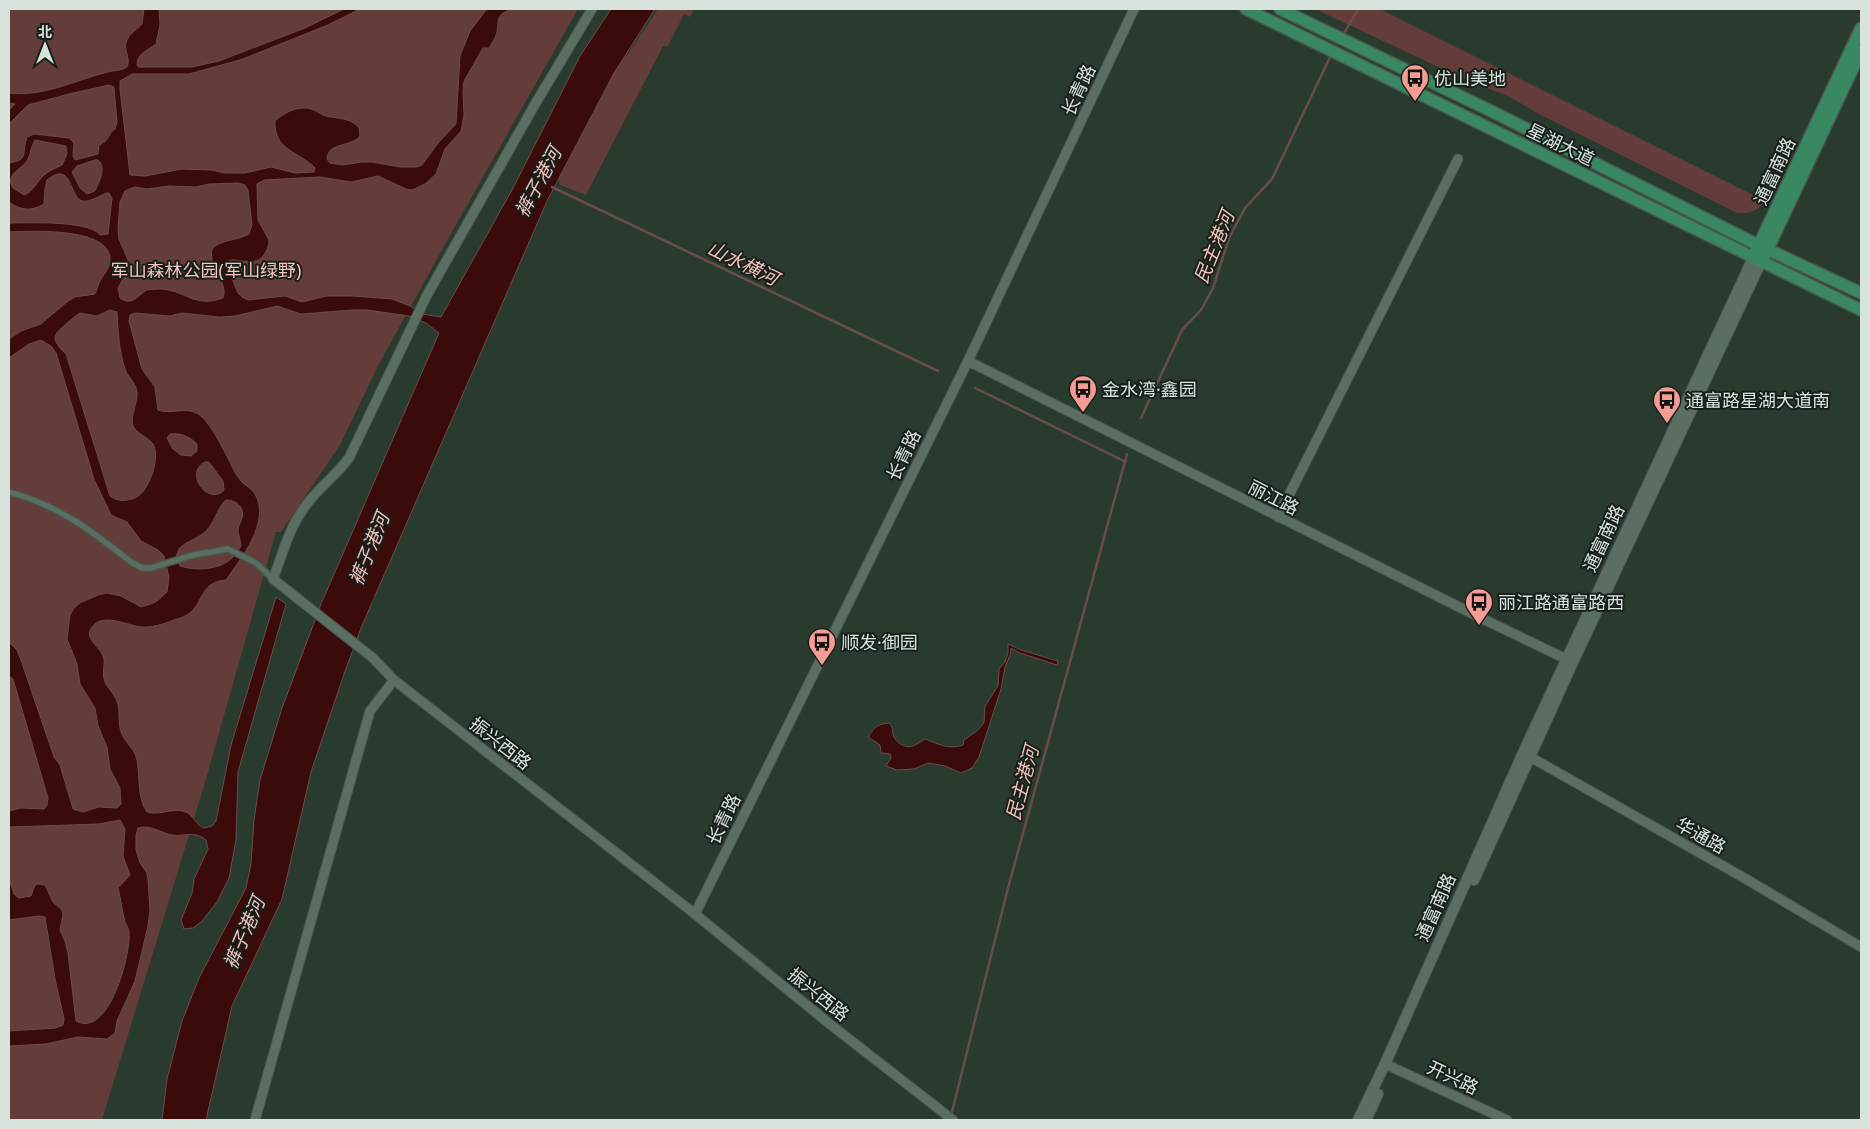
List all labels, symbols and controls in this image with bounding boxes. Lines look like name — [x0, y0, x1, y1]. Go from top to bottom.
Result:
north arrow — [20, 20, 70, 70]
text: 北 — [38, 22, 52, 41]
street label: 长青路 — [1056, 60, 1100, 120]
bus stop icon: 优山美地 — [1400, 63, 1430, 102]
place label: 优山美地 — [1434, 66, 1506, 90]
street label: 星湖大道 — [1523, 117, 1599, 171]
street label: 通富南路 — [1748, 133, 1800, 209]
water label: 裤子港河 — [509, 139, 569, 222]
water label: 民主港河 — [1188, 203, 1242, 287]
water label: 山水横河 — [703, 235, 786, 293]
park label: 军山森林公园(军山绿野) — [111, 258, 301, 282]
bus stop icon: 金水湾·鑫园 — [1068, 374, 1098, 413]
place label: 金水湾·鑫园 — [1102, 377, 1197, 401]
bus stop icon: 通富路星湖大道南 — [1652, 385, 1682, 424]
place label: 通富路星湖大道南 — [1686, 388, 1830, 412]
street label: 长青路 — [880, 425, 926, 485]
street label: 丽江路 — [1244, 474, 1304, 520]
street label: 通富南路 — [1577, 500, 1629, 576]
water label: 裤子港河 — [343, 505, 397, 589]
bus stop icon: 丽江路通富路西 — [1464, 587, 1494, 626]
place label: 丽江路通富路西 — [1498, 590, 1624, 614]
bus stop icon: 顺发·御园 — [807, 627, 837, 666]
place label: 顺发·御园 — [841, 630, 918, 654]
street label: 振兴西路 — [465, 711, 537, 775]
water label: 民主港河 — [1000, 739, 1045, 823]
street label: 长青路 — [700, 789, 746, 849]
street label: 华通路 — [1672, 811, 1730, 859]
street label: 通富南路 — [1409, 869, 1461, 945]
water label: 裤子港河 — [217, 889, 272, 973]
street label: 振兴西路 — [783, 962, 855, 1026]
street label: 开兴路 — [1423, 1055, 1483, 1099]

